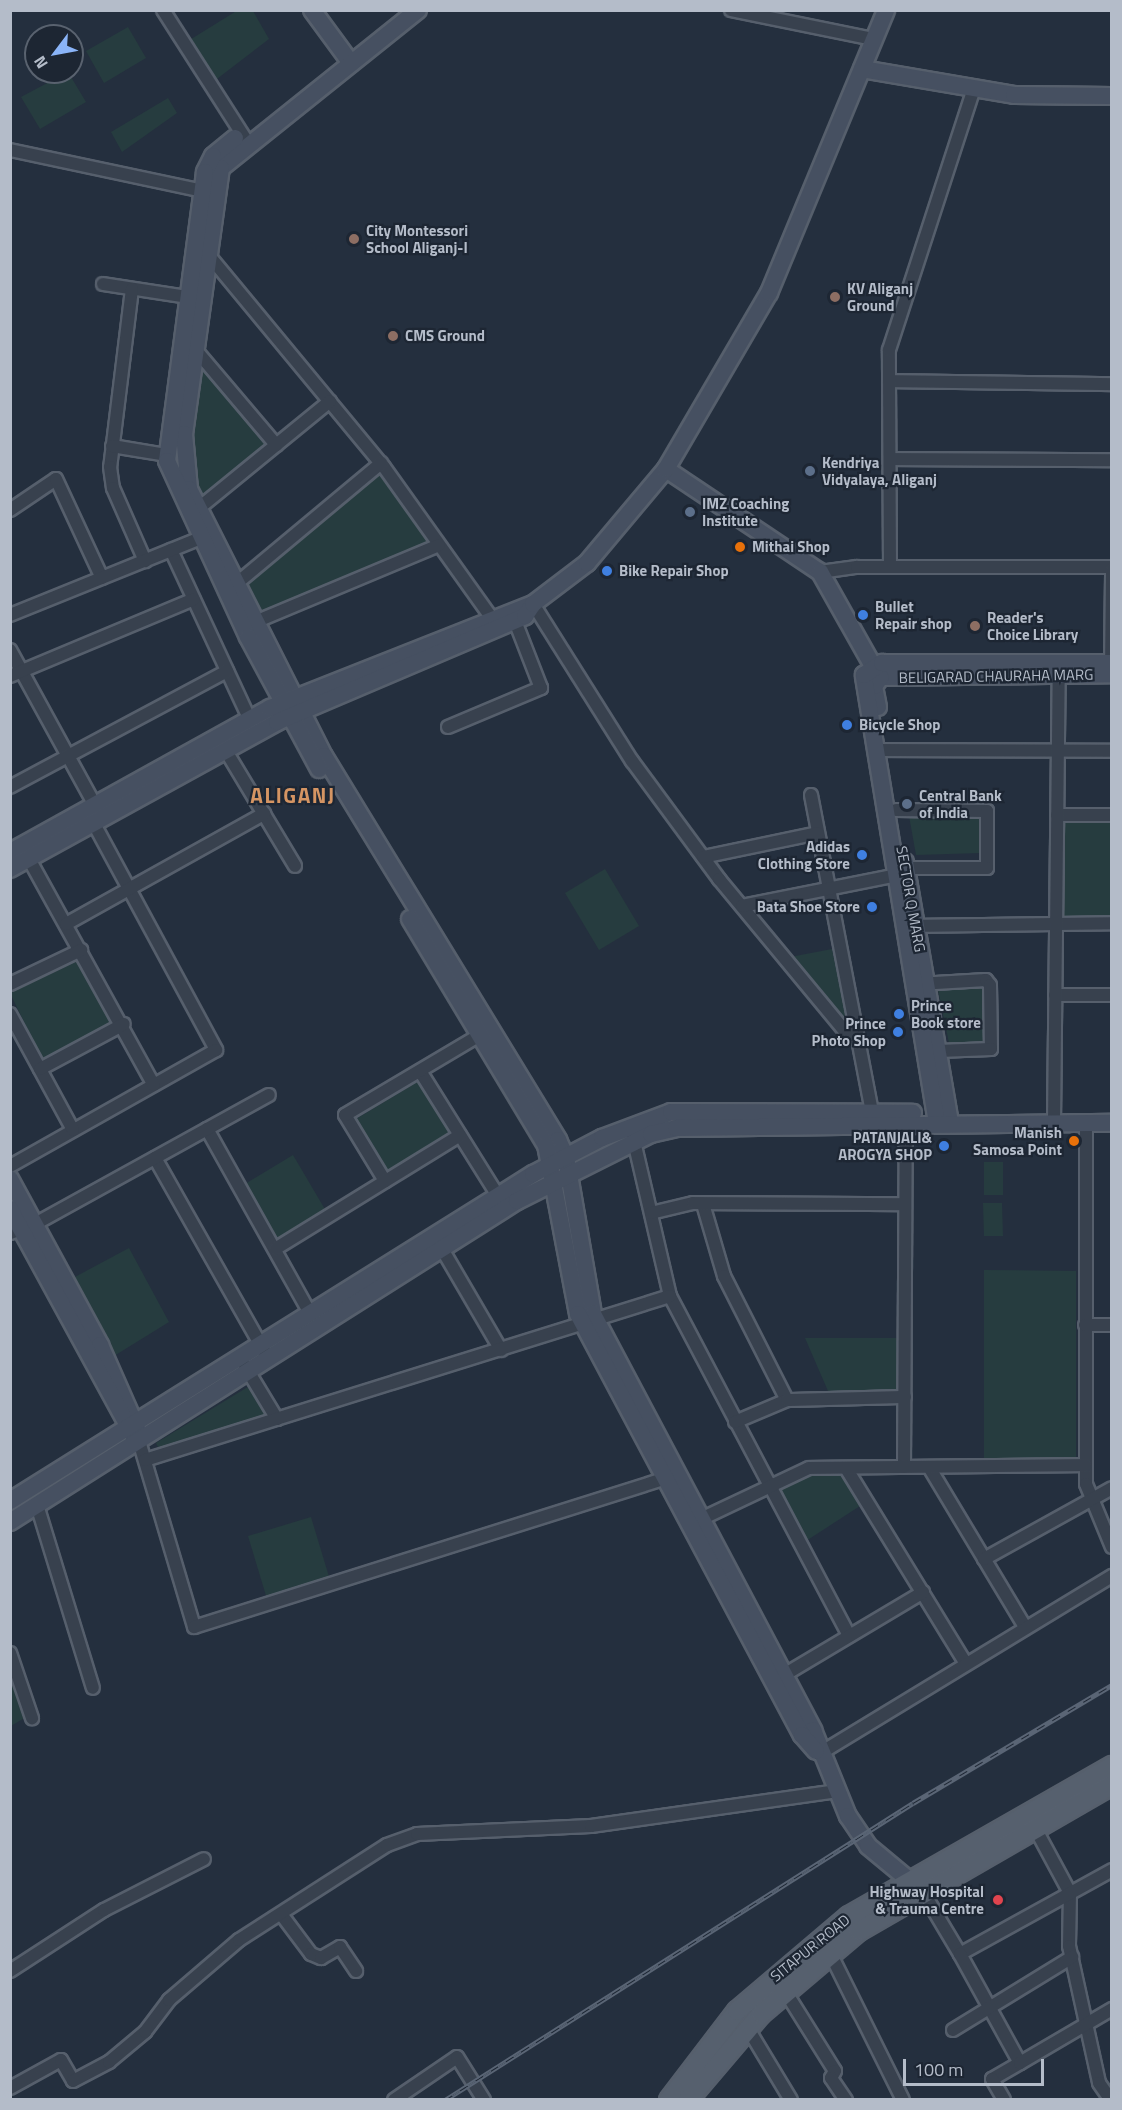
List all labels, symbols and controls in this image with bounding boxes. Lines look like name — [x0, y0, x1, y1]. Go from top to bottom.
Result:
north arrow — [24, 24, 84, 84]
text: N — [27, 51, 54, 74]
place label: City Montessori School Aliganj-I — [366, 221, 468, 256]
marker: City Montessori School Aliganj-I — [347, 232, 361, 246]
place label: KV Aliganj Ground — [847, 279, 913, 314]
marker: KV Aliganj Ground — [828, 290, 842, 304]
place label: CMS Ground — [405, 327, 485, 345]
marker: CMS Ground — [386, 329, 400, 343]
place label: Kendriya Vidyalaya, Aliganj — [822, 453, 937, 488]
marker: Kendriya Vidyalaya, Aliganj — [803, 464, 817, 478]
place label: IMZ Coaching Institute — [702, 494, 789, 529]
marker: IMZ Coaching Institute — [683, 505, 697, 519]
place label: Mithai Shop — [752, 538, 830, 556]
marker: Mithai Shop — [733, 540, 747, 554]
place label: Bike Repair Shop — [619, 562, 729, 580]
marker: Bike Repair Shop — [600, 564, 614, 578]
place label: Bullet Repair shop — [875, 597, 952, 632]
marker: Bullet Repair shop — [856, 608, 870, 622]
place label: Reader's Choice Library — [987, 608, 1078, 643]
marker: Reader's Choice Library — [968, 619, 982, 633]
street label: BELIGARAD CHAURAHA MARG — [898, 665, 1094, 687]
place label: Bicycle Shop — [859, 716, 940, 734]
marker: Bicycle Shop — [840, 718, 854, 732]
district label: ALIGANJ — [250, 782, 336, 808]
place label: Central Bank of India — [919, 786, 1002, 821]
marker: Central Bank of India — [900, 797, 914, 811]
place label: Adidas Clothing Store — [758, 837, 850, 872]
street label: SECTOR Q MARG — [893, 844, 929, 954]
marker: Adidas Clothing Store — [855, 848, 869, 862]
place label: Bata Shoe Store — [757, 898, 860, 916]
marker: Bata Shoe Store — [865, 900, 879, 914]
place label: Prince Book store — [911, 996, 981, 1031]
marker: Prince Book store — [892, 1007, 906, 1021]
place label: Prince Photo Shop — [812, 1014, 886, 1049]
marker: Prince Photo Shop — [891, 1025, 905, 1039]
place label: Manish Samosa Point — [973, 1123, 1062, 1158]
place label: PATANJALI& AROGYA SHOP — [838, 1128, 932, 1163]
marker: Manish Samosa Point — [1067, 1134, 1081, 1148]
marker: PATANJALI& AROGYA SHOP — [937, 1139, 951, 1153]
place label: Highway Hospital & Trauma Centre — [869, 1882, 984, 1917]
marker: Highway Hospital & Trauma Centre — [989, 1891, 1007, 1909]
street label: SITAPUR ROAD — [767, 1911, 853, 1985]
scale bar — [906, 2047, 1047, 2085]
text: 100 m — [914, 2056, 963, 2083]

